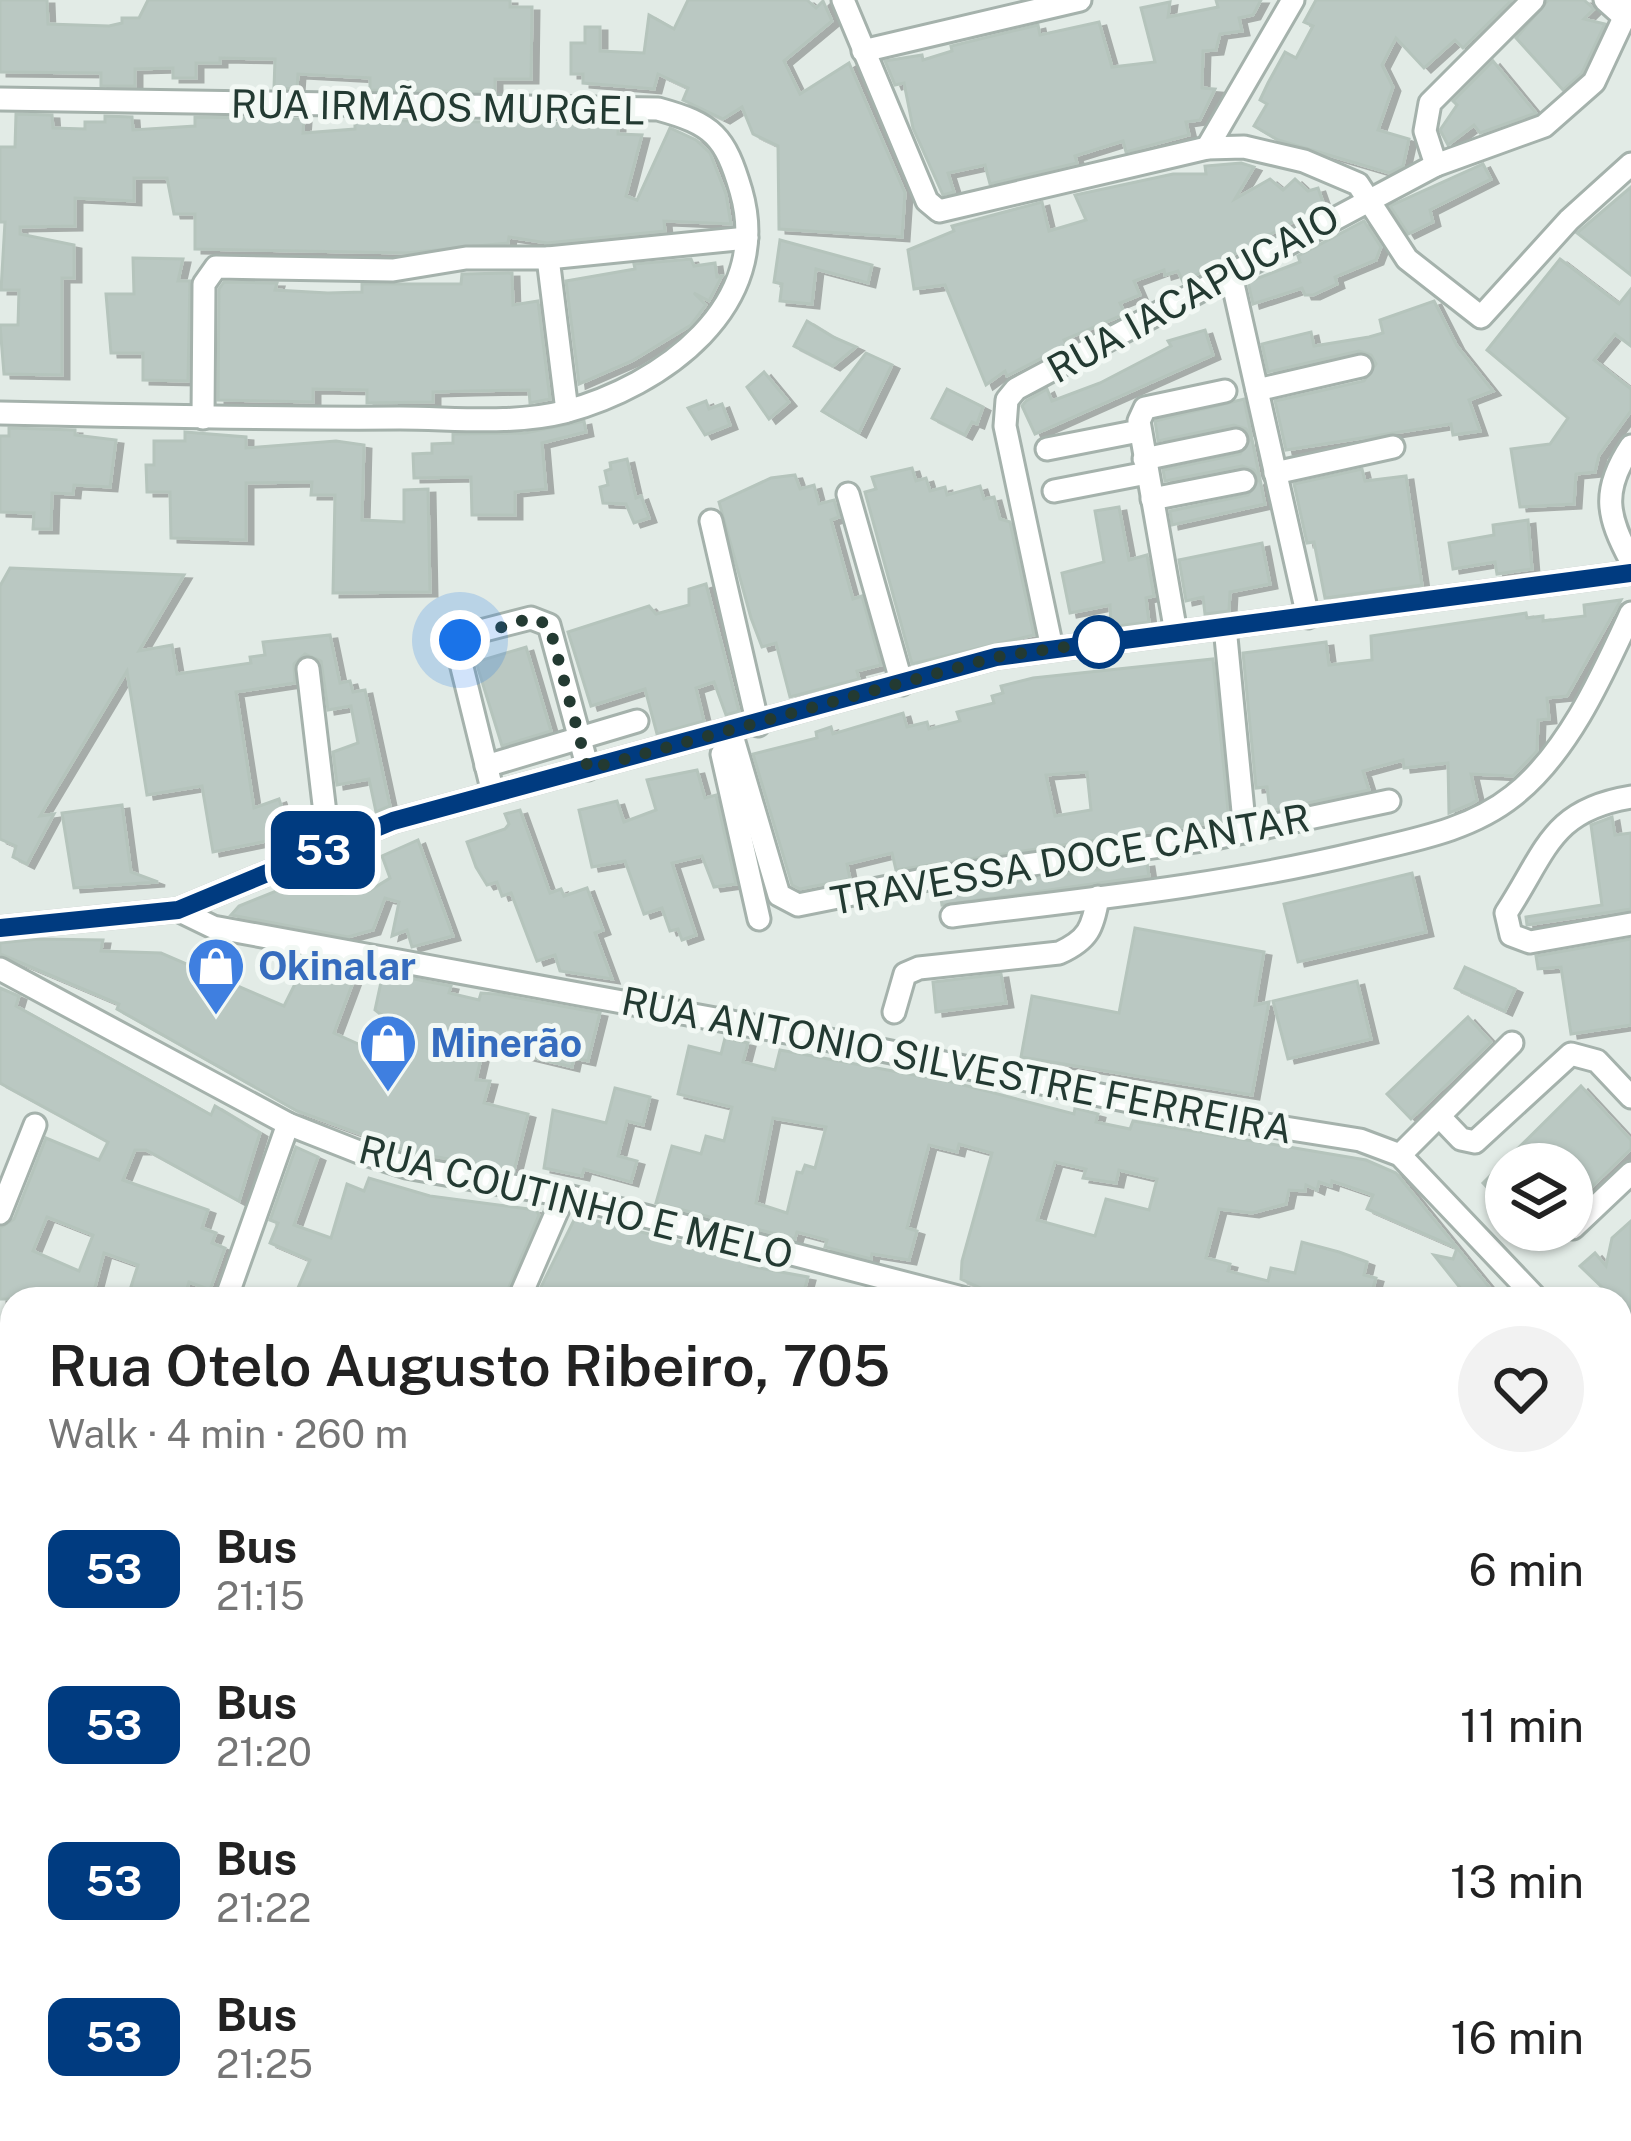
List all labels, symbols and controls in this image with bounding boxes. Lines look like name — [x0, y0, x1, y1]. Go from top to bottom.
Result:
street label: RUA IRMÃOS MURGEL — [230, 80, 646, 134]
street label: RUA IACAPUCAIO — [1039, 194, 1347, 392]
your location — [430, 610, 490, 670]
unlabelled marker — [1074, 617, 1124, 667]
street label: TRAVESSA DOCE CANTAR — [827, 794, 1313, 924]
line badge: 53 — [269, 811, 377, 889]
text: 53 — [295, 825, 351, 874]
shop icon: Okinalar — [185, 935, 247, 1017]
place label: Okinalar — [258, 943, 416, 989]
street label: RUA ANTONIO SILVESTRE FERREIRA — [618, 977, 1296, 1153]
shop icon: Minerão — [357, 1012, 419, 1094]
place label: Minerão — [430, 1020, 582, 1066]
street label: RUA COUTINHO E MELO — [354, 1126, 798, 1278]
map controls — [1485, 1143, 1593, 1251]
button: layers — [1485, 1143, 1593, 1251]
button: heart — [1458, 1326, 1584, 1452]
text: Rua Otelo Augusto Ribeiro, 705 — [48, 1332, 890, 1399]
text: Walk · 4 min · 260 m — [48, 1411, 408, 1457]
text: Bus — [216, 1520, 297, 1573]
text: 6 min — [1469, 1543, 1584, 1596]
text: 53 — [86, 1544, 142, 1593]
text: 21:15 — [216, 1573, 305, 1619]
text: Bus — [216, 1676, 297, 1729]
text: 11 min — [1460, 1699, 1584, 1752]
text: 53 — [86, 1700, 142, 1749]
text: 21:20 — [216, 1729, 312, 1775]
text: Bus — [216, 1832, 297, 1885]
text: 13 min — [1450, 1855, 1584, 1908]
text: 53 — [86, 1856, 142, 1905]
text: 21:22 — [216, 1885, 311, 1931]
text: Bus — [216, 1988, 297, 2041]
text: 16 min — [1450, 2011, 1584, 2064]
text: 53 — [86, 2012, 142, 2061]
text: 21:25 — [216, 2041, 313, 2087]

